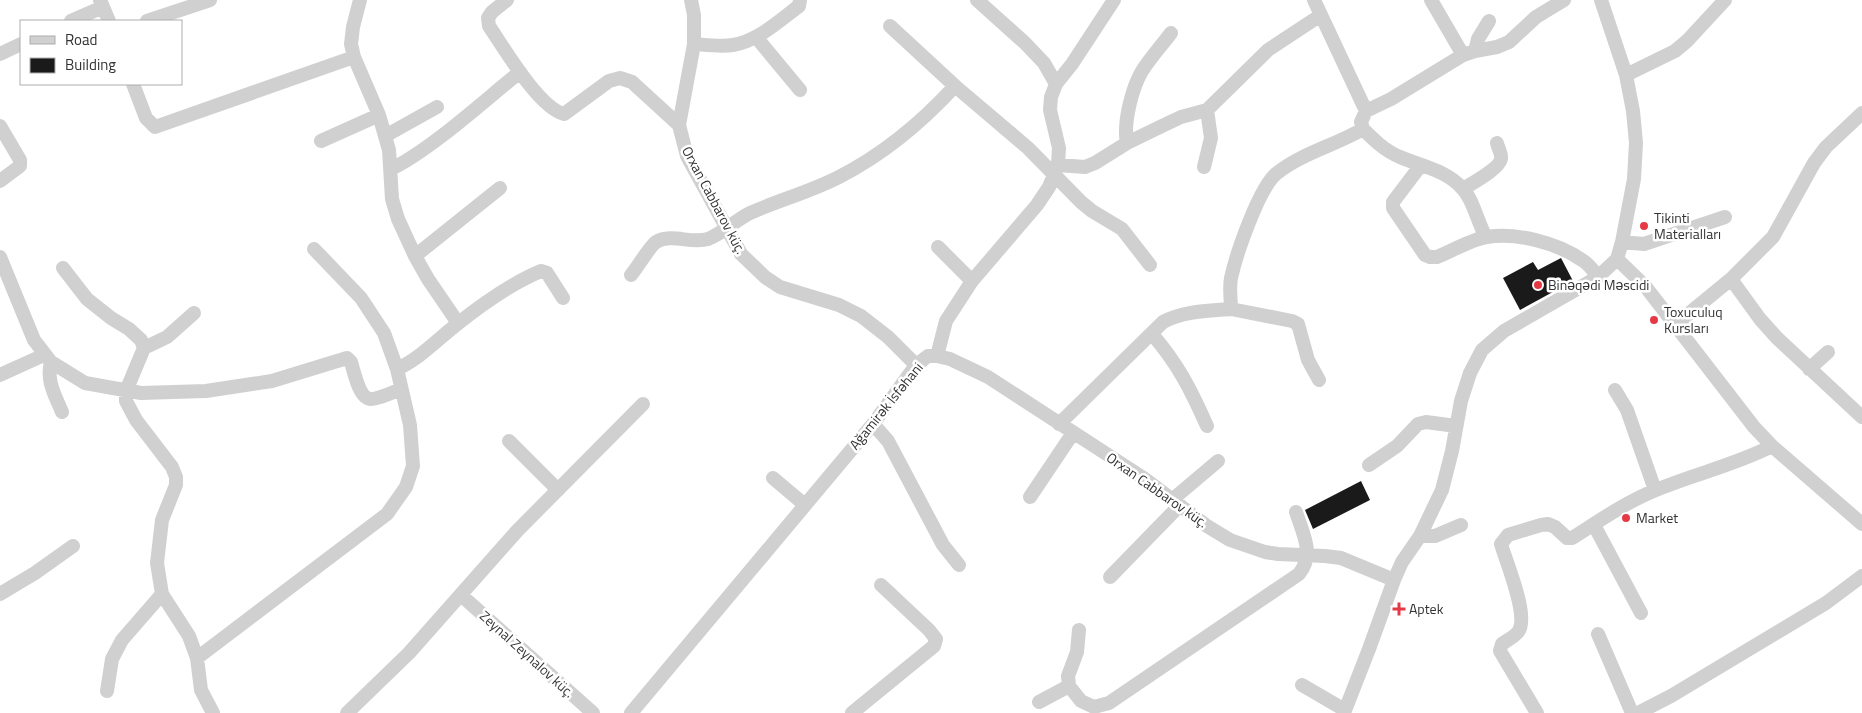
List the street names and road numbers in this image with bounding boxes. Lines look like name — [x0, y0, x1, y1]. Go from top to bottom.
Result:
street label: Orxan Cabbarov küç. — [677, 142, 752, 257]
street label: Ağamirək İsfəhani — [844, 357, 927, 454]
street label: Orxan Cabbarov küç. — [1102, 447, 1212, 532]
street label: Zeynal Zeynalov küç. — [475, 605, 579, 702]

